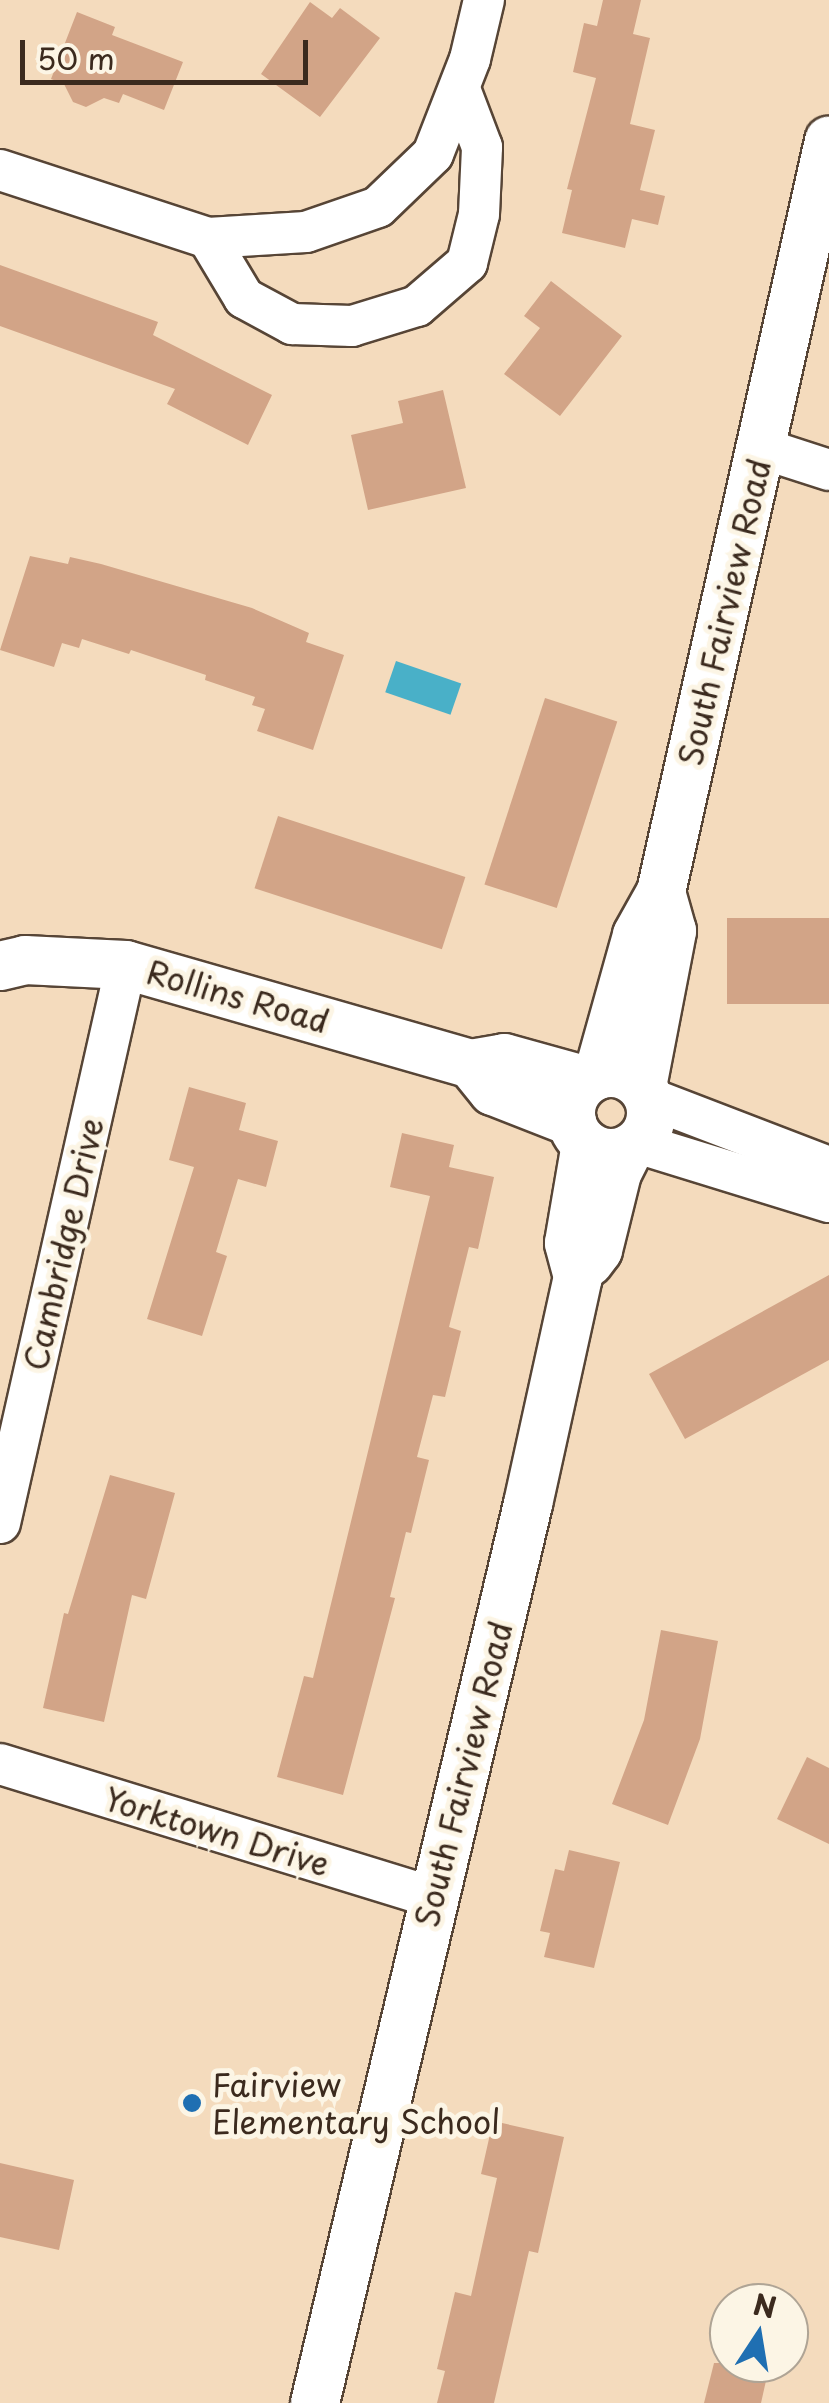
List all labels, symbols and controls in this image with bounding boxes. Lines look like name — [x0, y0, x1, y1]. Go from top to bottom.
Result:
scale bar — [25, 20, 312, 82]
text: 50 m — [37, 35, 115, 80]
street label: South Fairview Road — [670, 454, 778, 770]
street label: Rollins Road — [143, 952, 333, 1040]
street label: Cambridge Drive — [15, 1113, 111, 1375]
street label: South Fairview Road — [406, 1616, 520, 1932]
street label: Yorktown Drive — [100, 1779, 334, 1883]
place label: Fairview Elementary School — [212, 2066, 500, 2141]
marker: Fairview Elementary School — [181, 2092, 203, 2114]
text: N — [750, 2282, 780, 2328]
north arrow — [709, 2283, 809, 2383]

